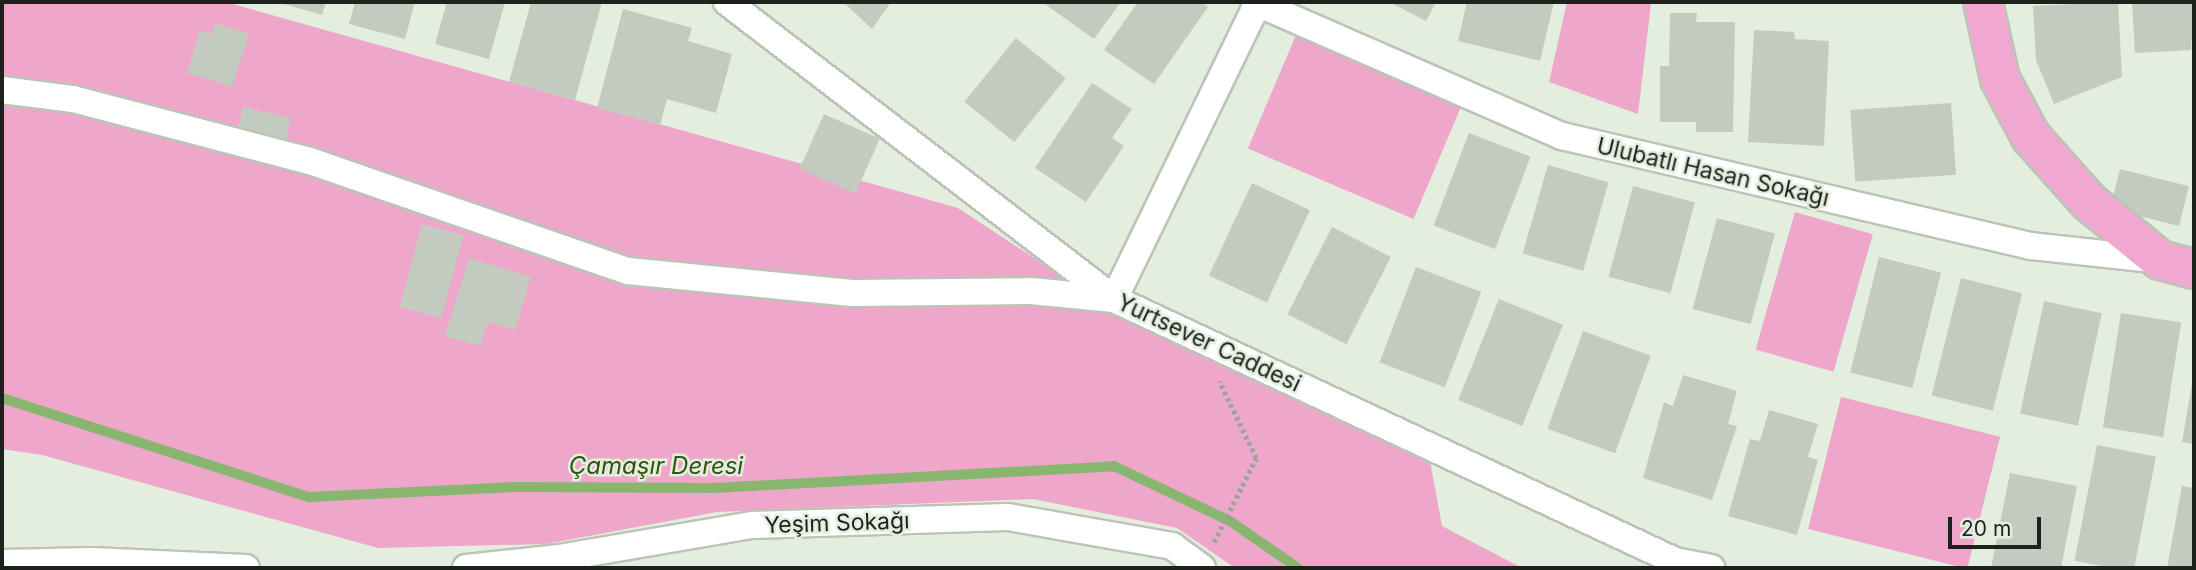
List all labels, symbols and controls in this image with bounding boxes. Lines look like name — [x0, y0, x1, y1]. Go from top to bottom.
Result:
street label: Ulubatlı Hasan Sokağı — [1594, 132, 1832, 212]
street label: Yurtsever Caddesi — [1113, 288, 1305, 398]
water label: Çamaşır Deresi — [569, 452, 743, 480]
scale bar — [1951, 504, 2044, 548]
street label: Yeşim Sokağı — [764, 507, 910, 539]
text: 20 m — [1961, 516, 2011, 541]

